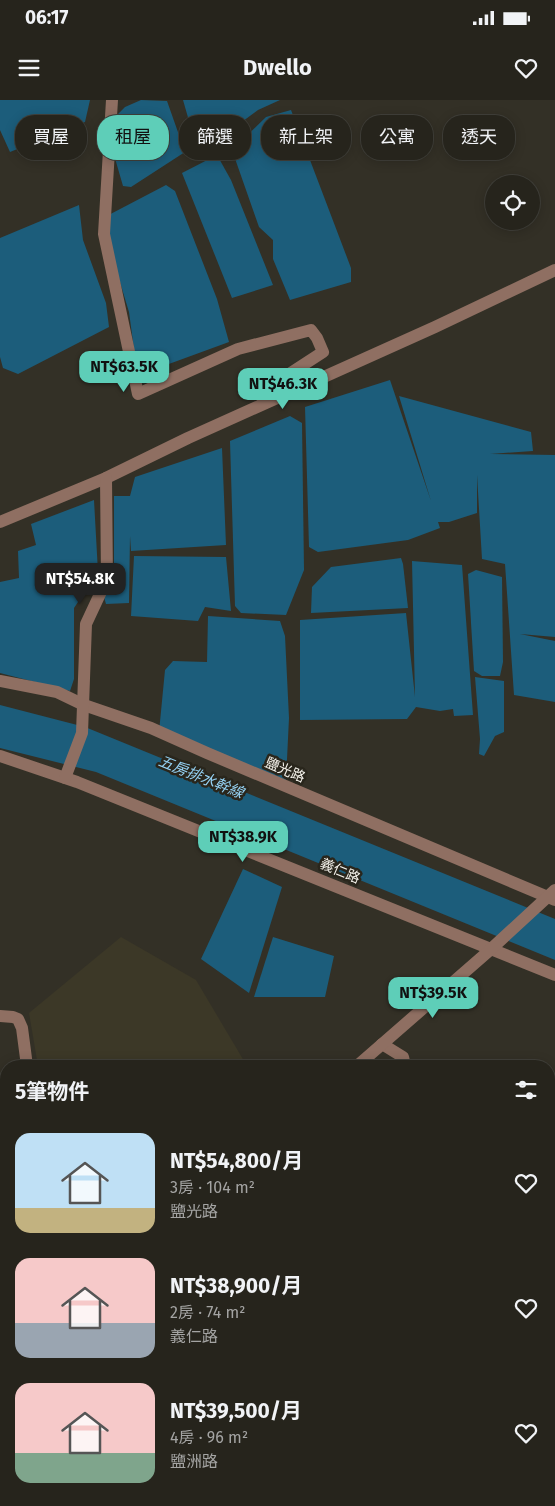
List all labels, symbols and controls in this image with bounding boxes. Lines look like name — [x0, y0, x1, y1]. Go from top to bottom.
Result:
text: 06:17 — [25, 6, 68, 29]
icon: menu — [15, 54, 43, 82]
text: Dwello — [243, 54, 312, 81]
icon: heart — [512, 54, 540, 82]
chip: 買屋 — [15, 115, 87, 160]
chip: 租屋 — [97, 115, 169, 160]
chip: 篩選 — [179, 115, 251, 160]
chip: 新上架 — [261, 115, 351, 160]
chip: 公寓 — [361, 115, 433, 160]
chip: 透天 — [443, 115, 515, 160]
map controls — [485, 175, 540, 230]
button: locate — [485, 175, 540, 230]
pin: NT$63.5K — [72, 350, 176, 393]
text: NT$63.5K — [90, 357, 158, 376]
pin: NT$46.3K — [231, 368, 335, 410]
text: NT$46.3K — [249, 374, 317, 393]
pin: NT$54.8K — [28, 562, 132, 605]
text: NT$54.8K — [46, 569, 114, 588]
water label: 五房排水幹線 — [156, 752, 248, 803]
street label: 鹽光路 — [262, 754, 308, 786]
pin: NT$38.9K — [191, 820, 295, 863]
text: NT$38.9K — [209, 827, 277, 846]
street label: 義仁路 — [317, 855, 363, 887]
pin: NT$39.5K — [381, 976, 485, 1019]
text: NT$39.5K — [399, 983, 467, 1002]
icon: filters — [512, 1076, 540, 1104]
text: 5筆物件 — [15, 1079, 89, 1105]
text: NT$54,800/月 — [170, 1148, 303, 1174]
icon: home — [55, 1153, 115, 1213]
icon: heart — [512, 1169, 540, 1197]
text: 3房 · 104 m² — [170, 1178, 255, 1197]
text: 鹽光路 — [170, 1202, 218, 1221]
text: NT$38,900/月 — [170, 1273, 302, 1299]
icon: home — [55, 1278, 115, 1338]
icon: heart — [512, 1294, 540, 1322]
text: 2房 · 74 m² — [170, 1303, 246, 1322]
text: 義仁路 — [170, 1327, 218, 1346]
text: NT$39,500/月 — [170, 1398, 302, 1424]
icon: home — [55, 1403, 115, 1463]
icon: heart — [512, 1419, 540, 1447]
text: 4房 · 96 m² — [170, 1428, 248, 1447]
text: 鹽洲路 — [170, 1452, 218, 1471]

